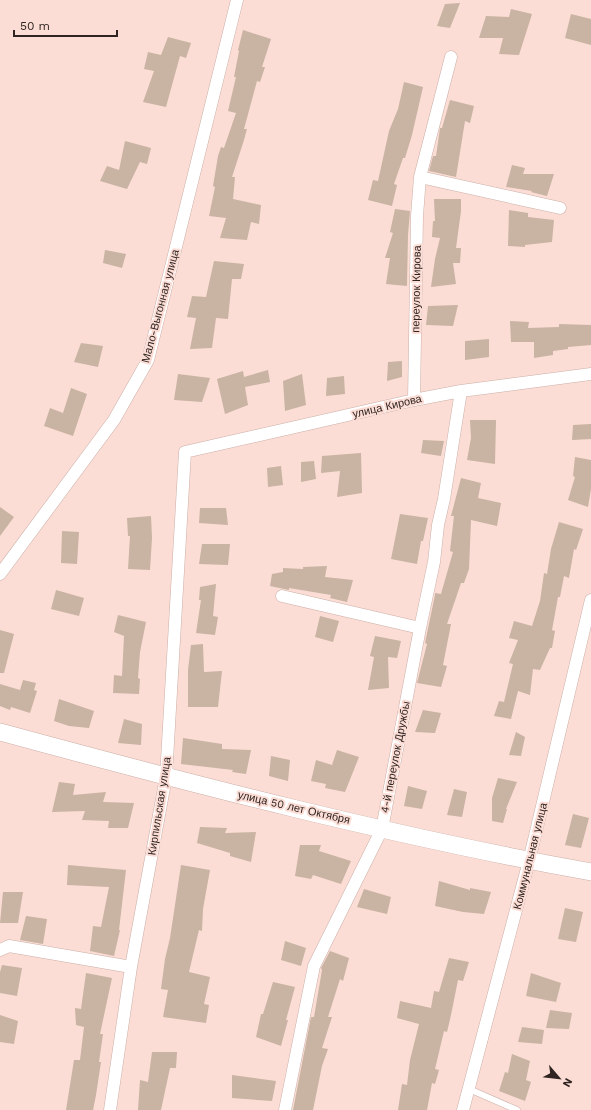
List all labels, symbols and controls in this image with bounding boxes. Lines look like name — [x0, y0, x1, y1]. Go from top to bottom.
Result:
scale bar — [14, 12, 117, 38]
text: 50 m — [20, 19, 50, 33]
street label: переулок Кирова — [409, 244, 424, 333]
street label: Мало-Выгонная улица — [139, 247, 182, 364]
street label: улица Кирова — [351, 392, 424, 421]
street label: 4-й переулок Дружбы — [378, 700, 413, 814]
street label: Кирпильская улица — [145, 755, 174, 856]
street label: улица 50 лет Октября — [237, 788, 351, 827]
street label: Коммунальная улица — [511, 800, 550, 911]
north arrow — [539, 1058, 579, 1098]
text: N — [560, 1076, 575, 1089]

